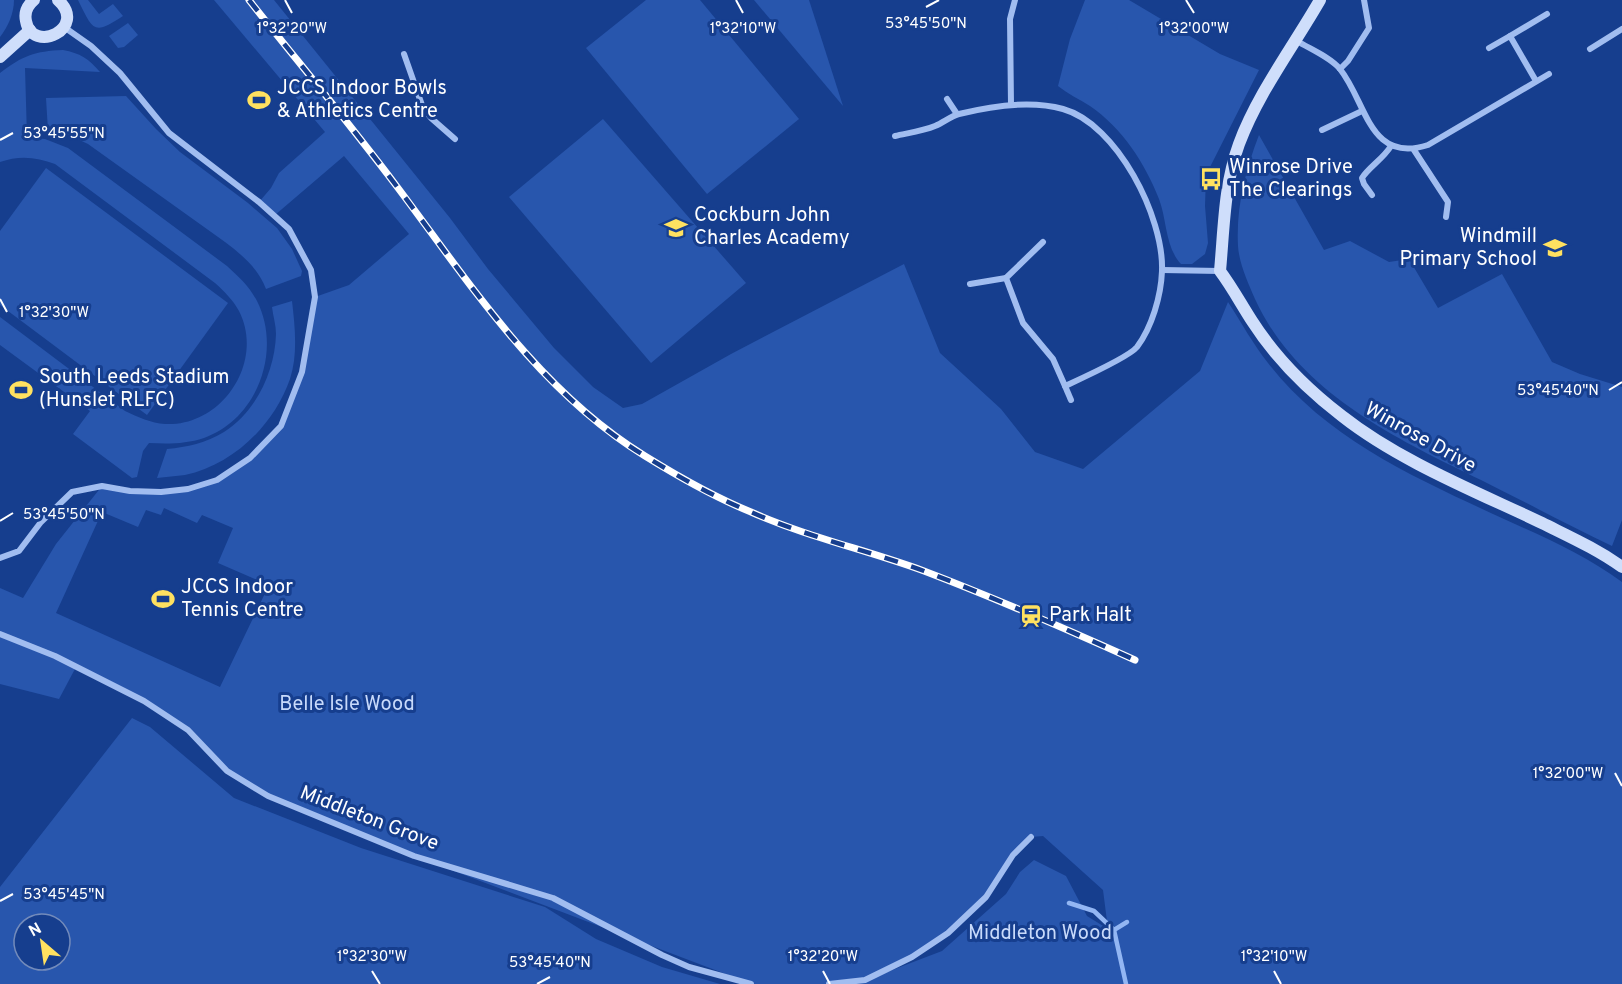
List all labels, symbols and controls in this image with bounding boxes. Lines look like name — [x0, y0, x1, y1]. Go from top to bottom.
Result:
text: 53°45'50"N — [885, 15, 967, 34]
text: 1°32'20"W — [257, 20, 327, 39]
text: 1°32'10"W — [710, 20, 776, 39]
text: 1°32'00"W — [1159, 20, 1229, 39]
place label: JCCS Indoor Bowls & Athletics Centre — [277, 76, 447, 125]
sports icon: JCCS Indoor Bowls & Athletics Centre — [246, 87, 272, 113]
text: 53°45'55"N — [23, 125, 105, 144]
place label: Winrose Drive The Clearings — [1229, 155, 1353, 204]
bus stop icon: Winrose Drive The Clearings — [1198, 166, 1224, 192]
place label: Cockburn John Charles Academy — [694, 203, 850, 252]
school or university icon: Cockburn John Charles Academy — [663, 215, 689, 241]
place label: Windmill Primary School — [1400, 224, 1537, 273]
school or university icon: Windmill Primary School — [1542, 235, 1568, 261]
text: 1°32'30"W — [19, 304, 89, 323]
place label: South Leeds Stadium (Hunslet RLFC) — [39, 365, 230, 414]
sports icon: South Leeds Stadium (Hunslet RLFC) — [8, 377, 34, 403]
text: 53°45'40"N — [1517, 382, 1599, 401]
street label: Winrose Drive — [1360, 397, 1480, 479]
text: 53°45'50"N — [23, 506, 105, 525]
place label: JCCS Indoor Tennis Centre — [181, 575, 304, 624]
sports icon: JCCS Indoor Tennis Centre — [150, 586, 176, 612]
station icon: Park Halt — [1018, 603, 1044, 629]
place label: Park Halt — [1049, 603, 1132, 629]
park label: Belle Isle Wood — [279, 692, 415, 718]
text: 1°32'00"W — [1533, 765, 1603, 784]
street label: Middleton Grove — [296, 781, 442, 857]
text: 53°45'45"N — [23, 886, 105, 905]
north arrow — [12, 912, 72, 972]
text: N — [26, 919, 46, 942]
park label: Middleton Wood — [968, 921, 1112, 947]
text: 1°32'30"W — [337, 948, 407, 967]
text: 1°32'20"W — [788, 948, 858, 967]
text: 1°32'10"W — [1241, 948, 1307, 967]
text: 53°45'40"N — [509, 954, 591, 973]

